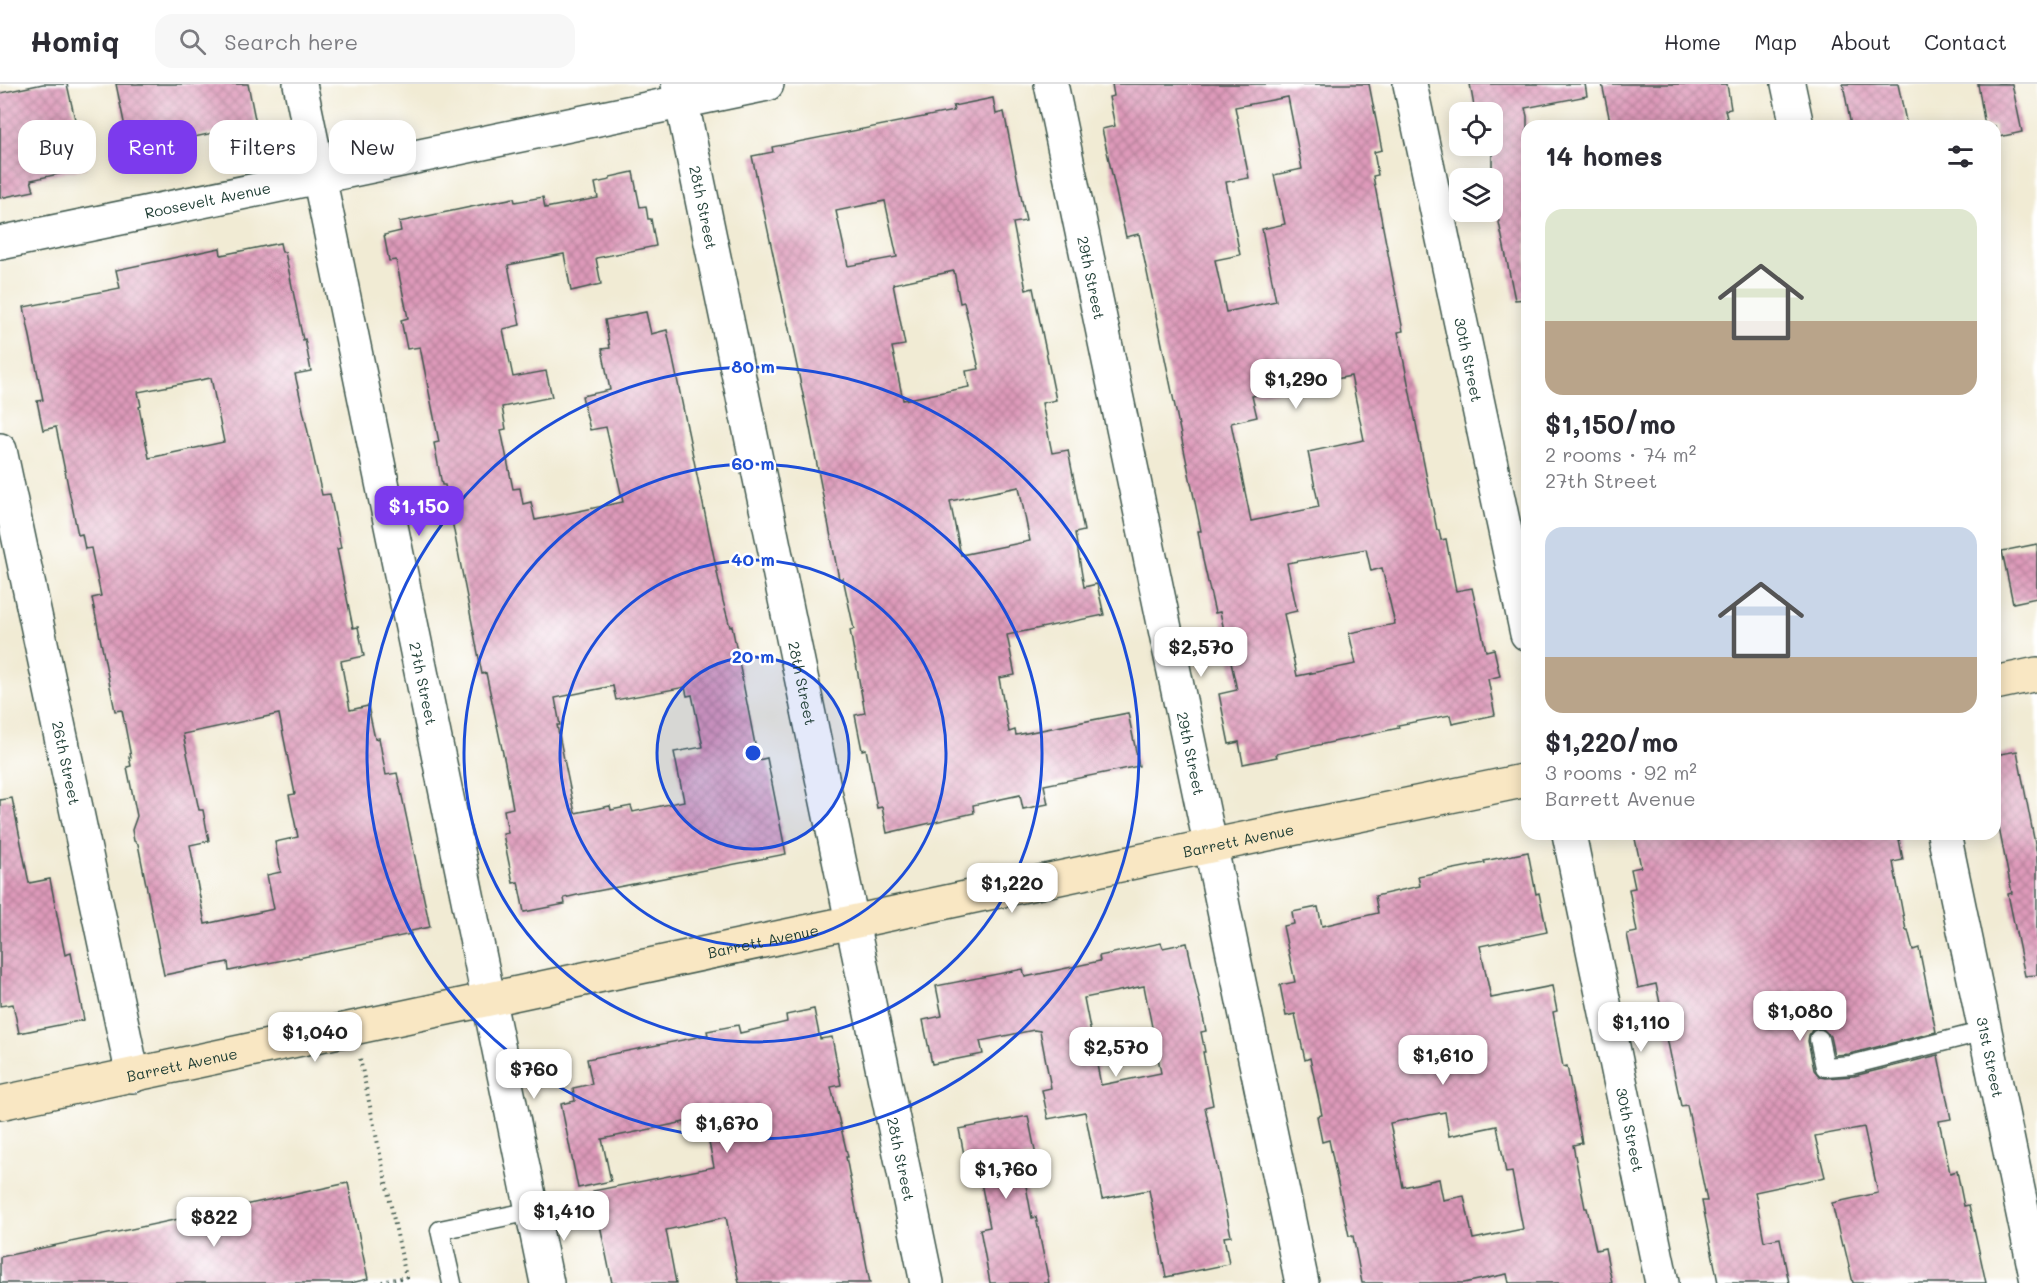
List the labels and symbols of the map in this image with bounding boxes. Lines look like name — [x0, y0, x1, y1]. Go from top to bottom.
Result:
street label: 28th Street — [685, 164, 722, 251]
street label: Roosevelt Avenue — [143, 177, 272, 223]
street label: 29th Street — [1073, 234, 1110, 321]
street label: 30th Street — [1450, 316, 1487, 404]
text: 80 m — [731, 354, 775, 378]
pin: $1,290 — [1247, 359, 1345, 410]
text: 60 m — [731, 451, 775, 475]
pin: $1,150 — [370, 486, 468, 537]
text: 40 m — [731, 547, 775, 571]
pin: $2,570 — [1152, 627, 1250, 678]
street label: 27th Street — [405, 640, 442, 727]
street label: 28th Street — [784, 640, 821, 727]
text: 20 m — [732, 644, 774, 668]
street label: 29th Street — [1173, 710, 1210, 797]
street label: 26th Street — [48, 719, 85, 807]
centre of rings — [743, 743, 763, 763]
street label: Barrett Avenue — [1181, 819, 1296, 861]
pin: $1,220 — [963, 863, 1061, 914]
street label: Barrett Avenue — [706, 919, 820, 962]
pin: $1,080 — [1751, 991, 1849, 1042]
pin: $1,110 — [1592, 1002, 1690, 1053]
pin: $1,040 — [266, 1012, 364, 1063]
street label: 31st Street — [1972, 1015, 2009, 1099]
pin: $2,570 — [1067, 1027, 1165, 1078]
pin: $1,610 — [1394, 1035, 1492, 1086]
street label: Barrett Avenue — [125, 1043, 239, 1086]
pin: $760 — [498, 1049, 570, 1100]
street label: 30th Street — [1612, 1086, 1649, 1174]
pin: $1,670 — [678, 1103, 776, 1154]
street label: 28th Street — [883, 1115, 920, 1203]
pin: $1,760 — [957, 1149, 1055, 1200]
pin: $1,410 — [515, 1191, 613, 1242]
pin: $822 — [178, 1197, 250, 1248]

